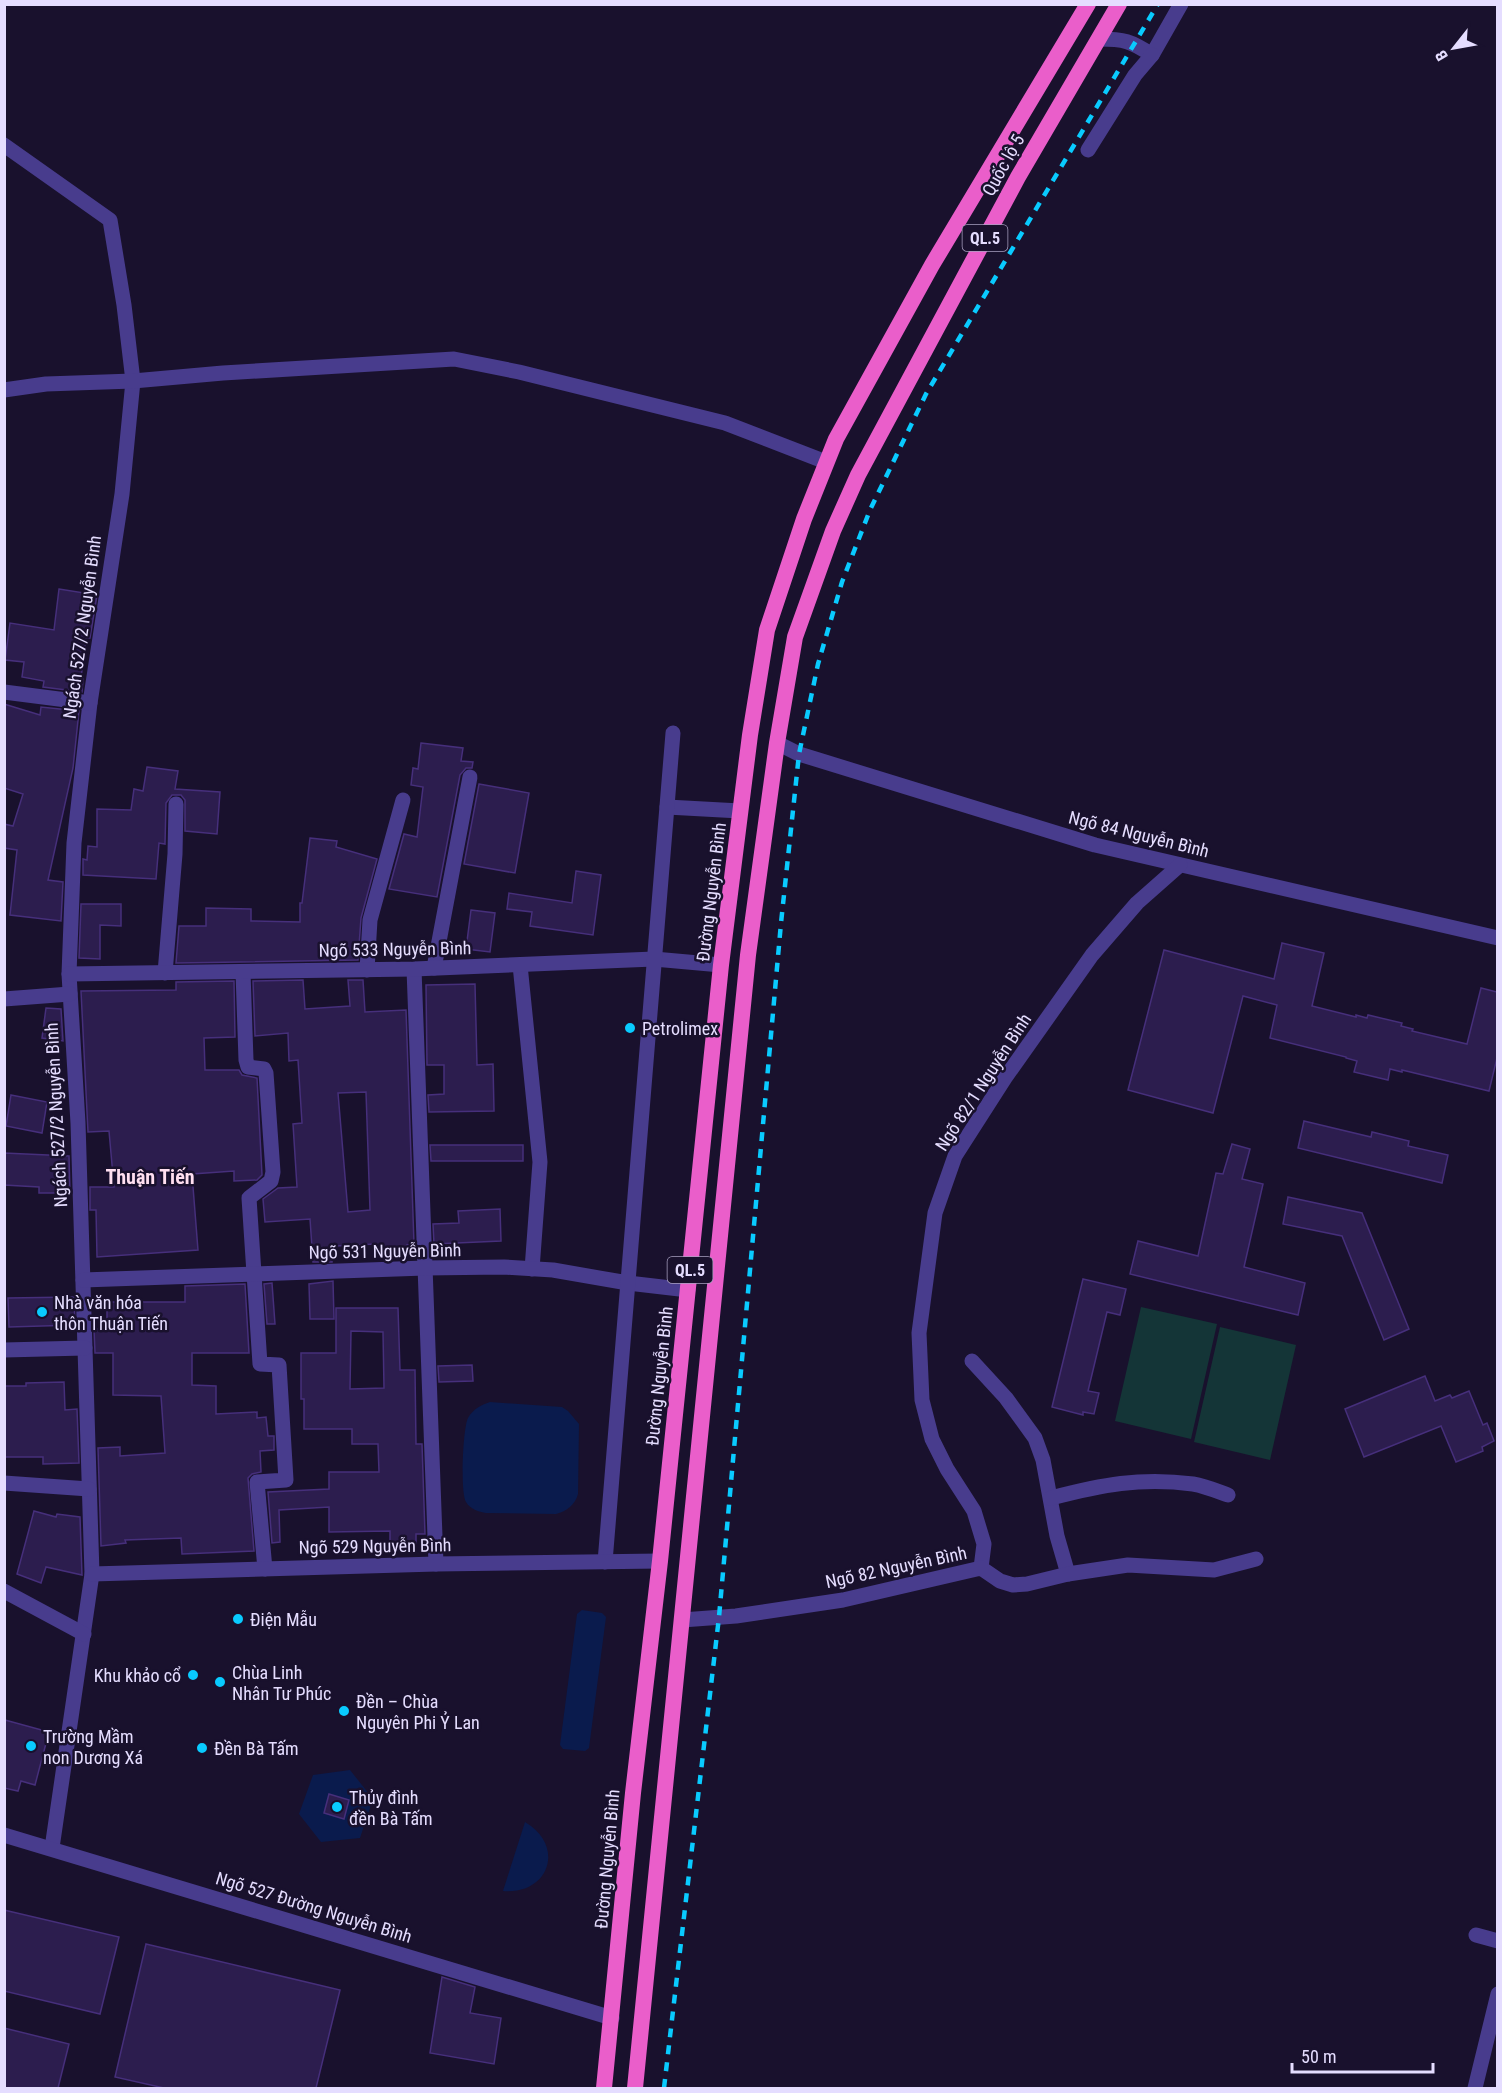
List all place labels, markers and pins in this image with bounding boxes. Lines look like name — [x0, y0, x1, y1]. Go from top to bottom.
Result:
place label: Petrolimex — [642, 1018, 718, 1039]
marker: Petrolimex — [623, 1021, 637, 1035]
place label: Nhà văn hóa thôn Thuận Tiến — [54, 1292, 168, 1334]
marker: Nhà văn hóa thôn Thuận Tiến — [35, 1305, 49, 1319]
place label: Điện Mẫu — [250, 1609, 317, 1630]
marker: Điện Mẫu — [231, 1612, 245, 1626]
place label: Chùa Linh Nhân Tư Phúc — [232, 1662, 331, 1704]
place label: Khu khảo cổ — [94, 1665, 181, 1686]
marker: Khu khảo cổ — [186, 1668, 200, 1682]
marker: Chùa Linh Nhân Tư Phúc — [213, 1675, 227, 1689]
place label: Đền – Chùa Nguyên Phi Ỷ Lan — [356, 1691, 480, 1733]
marker: Đền – Chùa Nguyên Phi Ỷ Lan — [337, 1704, 351, 1718]
place label: Trường Mầm non Dương Xá — [43, 1726, 143, 1768]
place label: Đền Bà Tấm — [214, 1738, 299, 1759]
marker: Trường Mầm non Dương Xá — [24, 1739, 38, 1753]
marker: Đền Bà Tấm — [195, 1741, 209, 1755]
place label: Thủy đình đền Bà Tấm — [349, 1787, 433, 1829]
marker: Thủy đình đền Bà Tấm — [330, 1800, 344, 1814]

